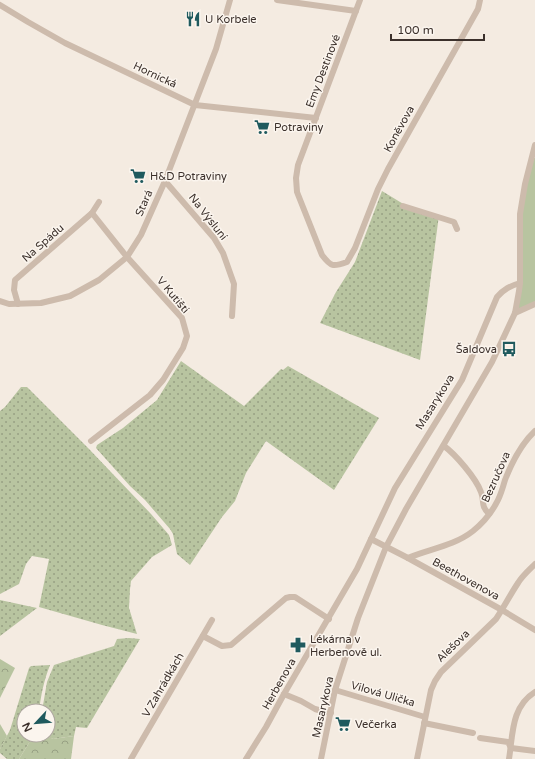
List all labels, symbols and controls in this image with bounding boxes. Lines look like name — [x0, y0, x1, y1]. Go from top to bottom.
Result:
restaurant icon: U Korbele — [184, 10, 202, 28]
place label: U Korbele — [205, 13, 257, 26]
scale bar — [391, 16, 484, 42]
text: 100 m — [397, 23, 434, 37]
street label: Emy Destinové — [303, 33, 343, 109]
street label: Hornická — [131, 59, 179, 91]
street label: Koněvova — [381, 103, 417, 155]
supermarket icon: Potraviny — [253, 118, 271, 136]
place label: Potraviny — [274, 121, 324, 134]
supermarket icon: H&D Potraviny — [129, 167, 147, 185]
place label: H&D Potraviny — [150, 170, 227, 183]
street label: Stará — [133, 188, 155, 218]
street label: Na Výsluní — [186, 191, 230, 243]
street label: Na Spádu — [19, 221, 67, 265]
street label: V Kutišti — [154, 274, 192, 316]
bus stop icon: Šaldova — [500, 340, 518, 358]
place label: Šaldova — [456, 342, 497, 356]
street label: Masarykova — [413, 372, 457, 432]
street label: Bezručova — [479, 449, 513, 505]
street label: Beethovenova — [430, 555, 502, 603]
street label: Alešova — [434, 627, 472, 665]
place label: Lékárna v Herbenově ul. — [310, 633, 382, 659]
pharmacy icon: Lékárna v Herbenově ul. — [289, 636, 307, 654]
street label: V Zahrádkách — [139, 650, 187, 720]
street label: Herbenova — [259, 656, 299, 712]
street label: Masarykova — [310, 675, 336, 739]
street label: Vilová Ulička — [349, 679, 417, 709]
north arrow — [16, 703, 56, 743]
supermarket icon: Večerka — [334, 715, 352, 733]
place label: Večerka — [355, 718, 397, 731]
text: N — [20, 720, 35, 734]

